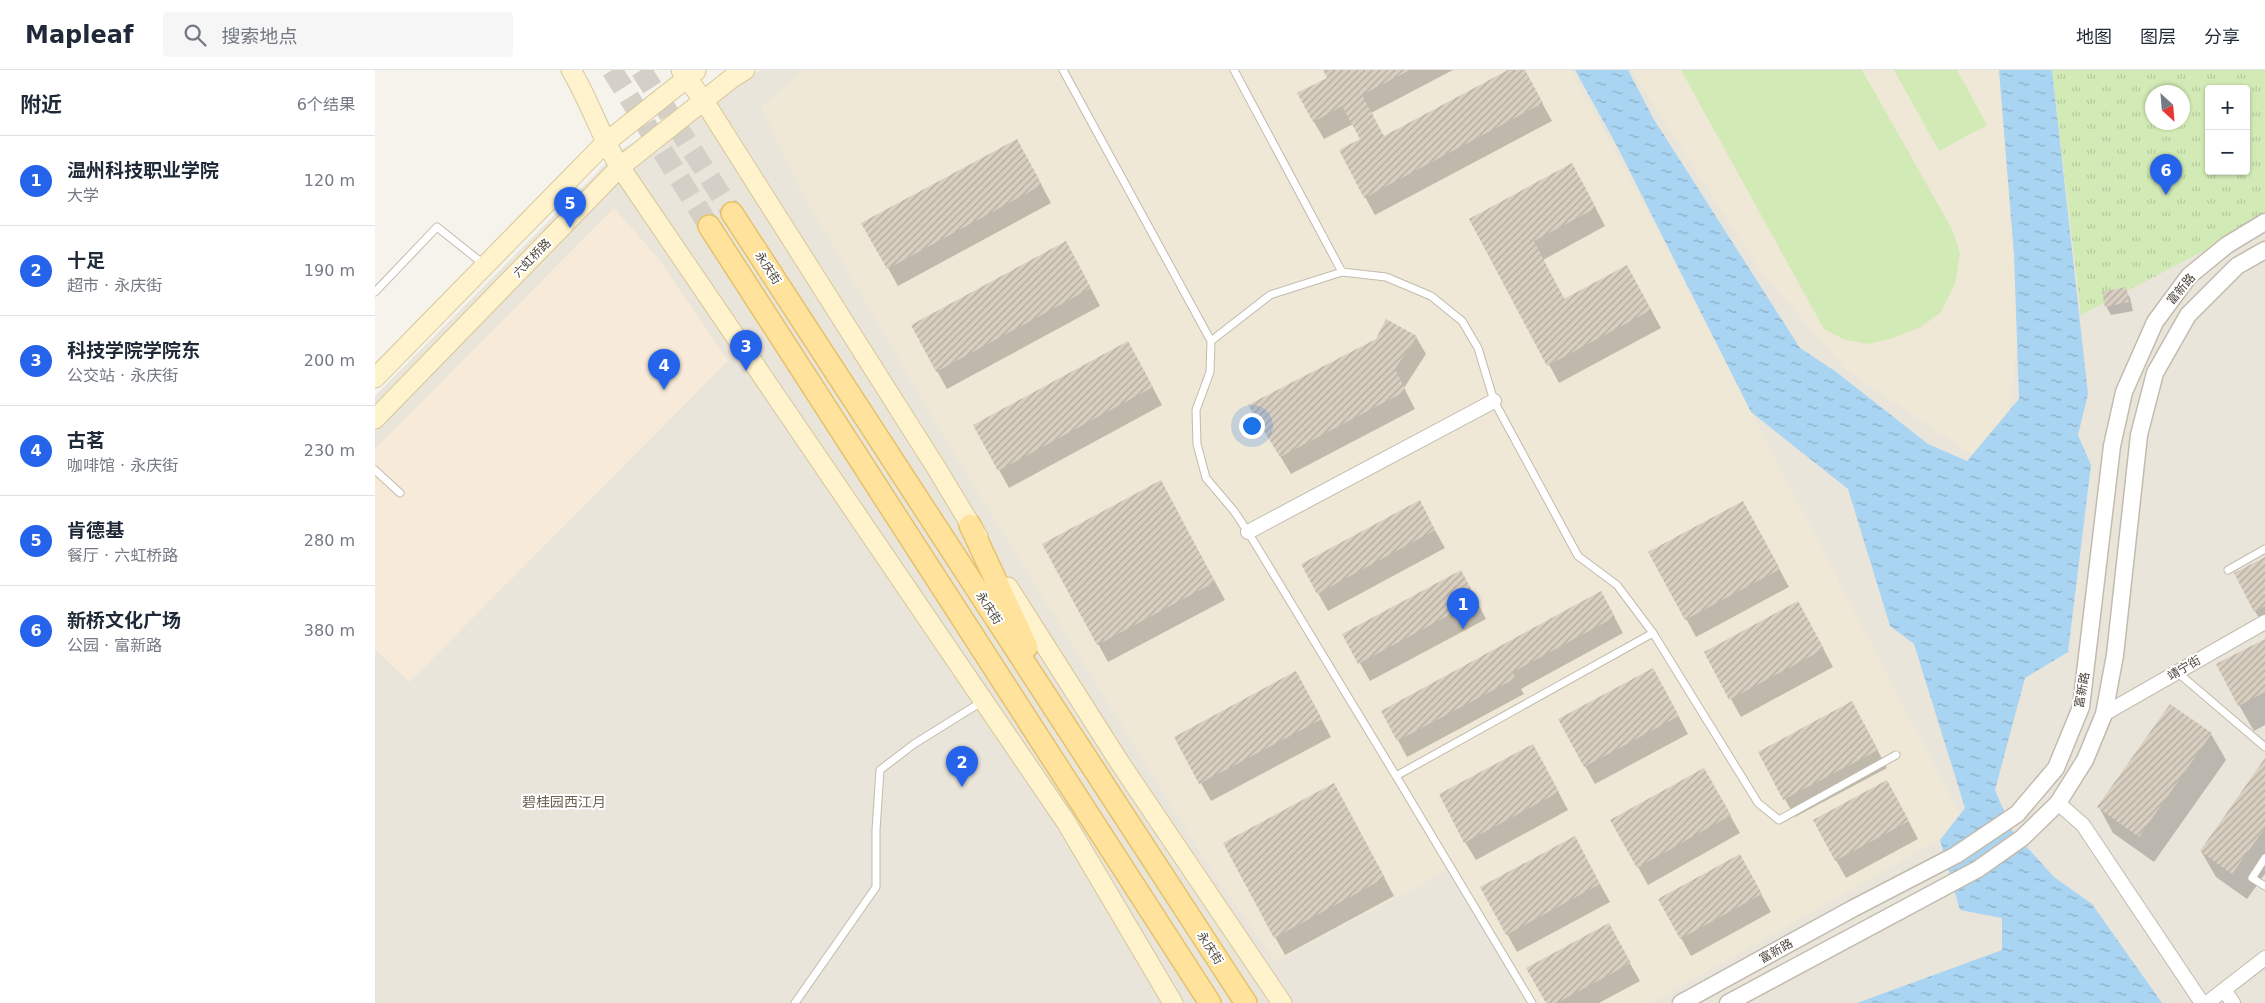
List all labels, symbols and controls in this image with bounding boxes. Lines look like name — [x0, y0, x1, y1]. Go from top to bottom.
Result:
search box — [163, 12, 513, 57]
text: Mapleaf — [25, 21, 133, 49]
icon: search — [181, 21, 209, 49]
text: 搜索地点 — [221, 25, 297, 47]
text: 地图 — [2076, 26, 2112, 47]
text: 图层 — [2140, 26, 2176, 47]
text: 分享 — [2204, 26, 2240, 47]
north arrow — [2145, 85, 2190, 130]
map controls — [2205, 85, 2250, 175]
button: + — [2205, 85, 2250, 130]
text: 附近 — [20, 93, 62, 117]
text: 6个结果 — [297, 95, 355, 114]
button: − — [2205, 130, 2250, 175]
pin: 6 — [2150, 154, 2182, 195]
text: 温州科技职业学院 — [67, 159, 219, 181]
text: 1 — [30, 171, 42, 190]
text: 120 m — [304, 171, 355, 190]
text: 大学 — [67, 186, 99, 205]
pin: 5 — [554, 187, 586, 228]
street label: 六虹桥路 — [510, 236, 554, 280]
text: 十足 — [67, 249, 105, 271]
street label: 永庆街 — [752, 249, 784, 287]
text: 2 — [30, 261, 42, 280]
text: 190 m — [304, 261, 355, 280]
street label: 富新路 — [2164, 271, 2198, 307]
text: 超市 · 永庆街 — [67, 276, 162, 295]
pin: 3 — [730, 330, 762, 371]
text: 科技学院学院东 — [67, 339, 200, 361]
pin: 4 — [648, 349, 680, 390]
text: 3 — [30, 351, 42, 370]
text: 200 m — [304, 351, 355, 370]
text: 公交站 · 永庆街 — [67, 366, 178, 385]
your location — [1239, 413, 1265, 439]
text: 古茗 — [67, 429, 105, 451]
text: 4 — [30, 441, 42, 460]
text: 230 m — [304, 441, 355, 460]
text: 咖啡馆 · 永庆街 — [67, 456, 178, 475]
text: 肯德基 — [67, 519, 124, 541]
text: 5 — [30, 531, 42, 550]
text: 280 m — [304, 531, 355, 550]
text: 餐厅 · 六虹桥路 — [67, 546, 178, 565]
pin: 1 — [1447, 588, 1479, 629]
street label: 永庆街 — [973, 589, 1005, 627]
text: 新桥文化广场 — [67, 609, 181, 631]
text: 6 — [30, 621, 42, 640]
text: 380 m — [304, 621, 355, 640]
text: 公园 · 富新路 — [67, 636, 162, 655]
street label: 靖宁街 — [2165, 653, 2203, 683]
street label: 富新路 — [2072, 671, 2092, 709]
pin: 2 — [946, 746, 978, 787]
district label: 碧桂园西江月 — [522, 794, 606, 810]
street label: 永庆街 — [1194, 929, 1226, 967]
street label: 富新路 — [1757, 936, 1795, 966]

